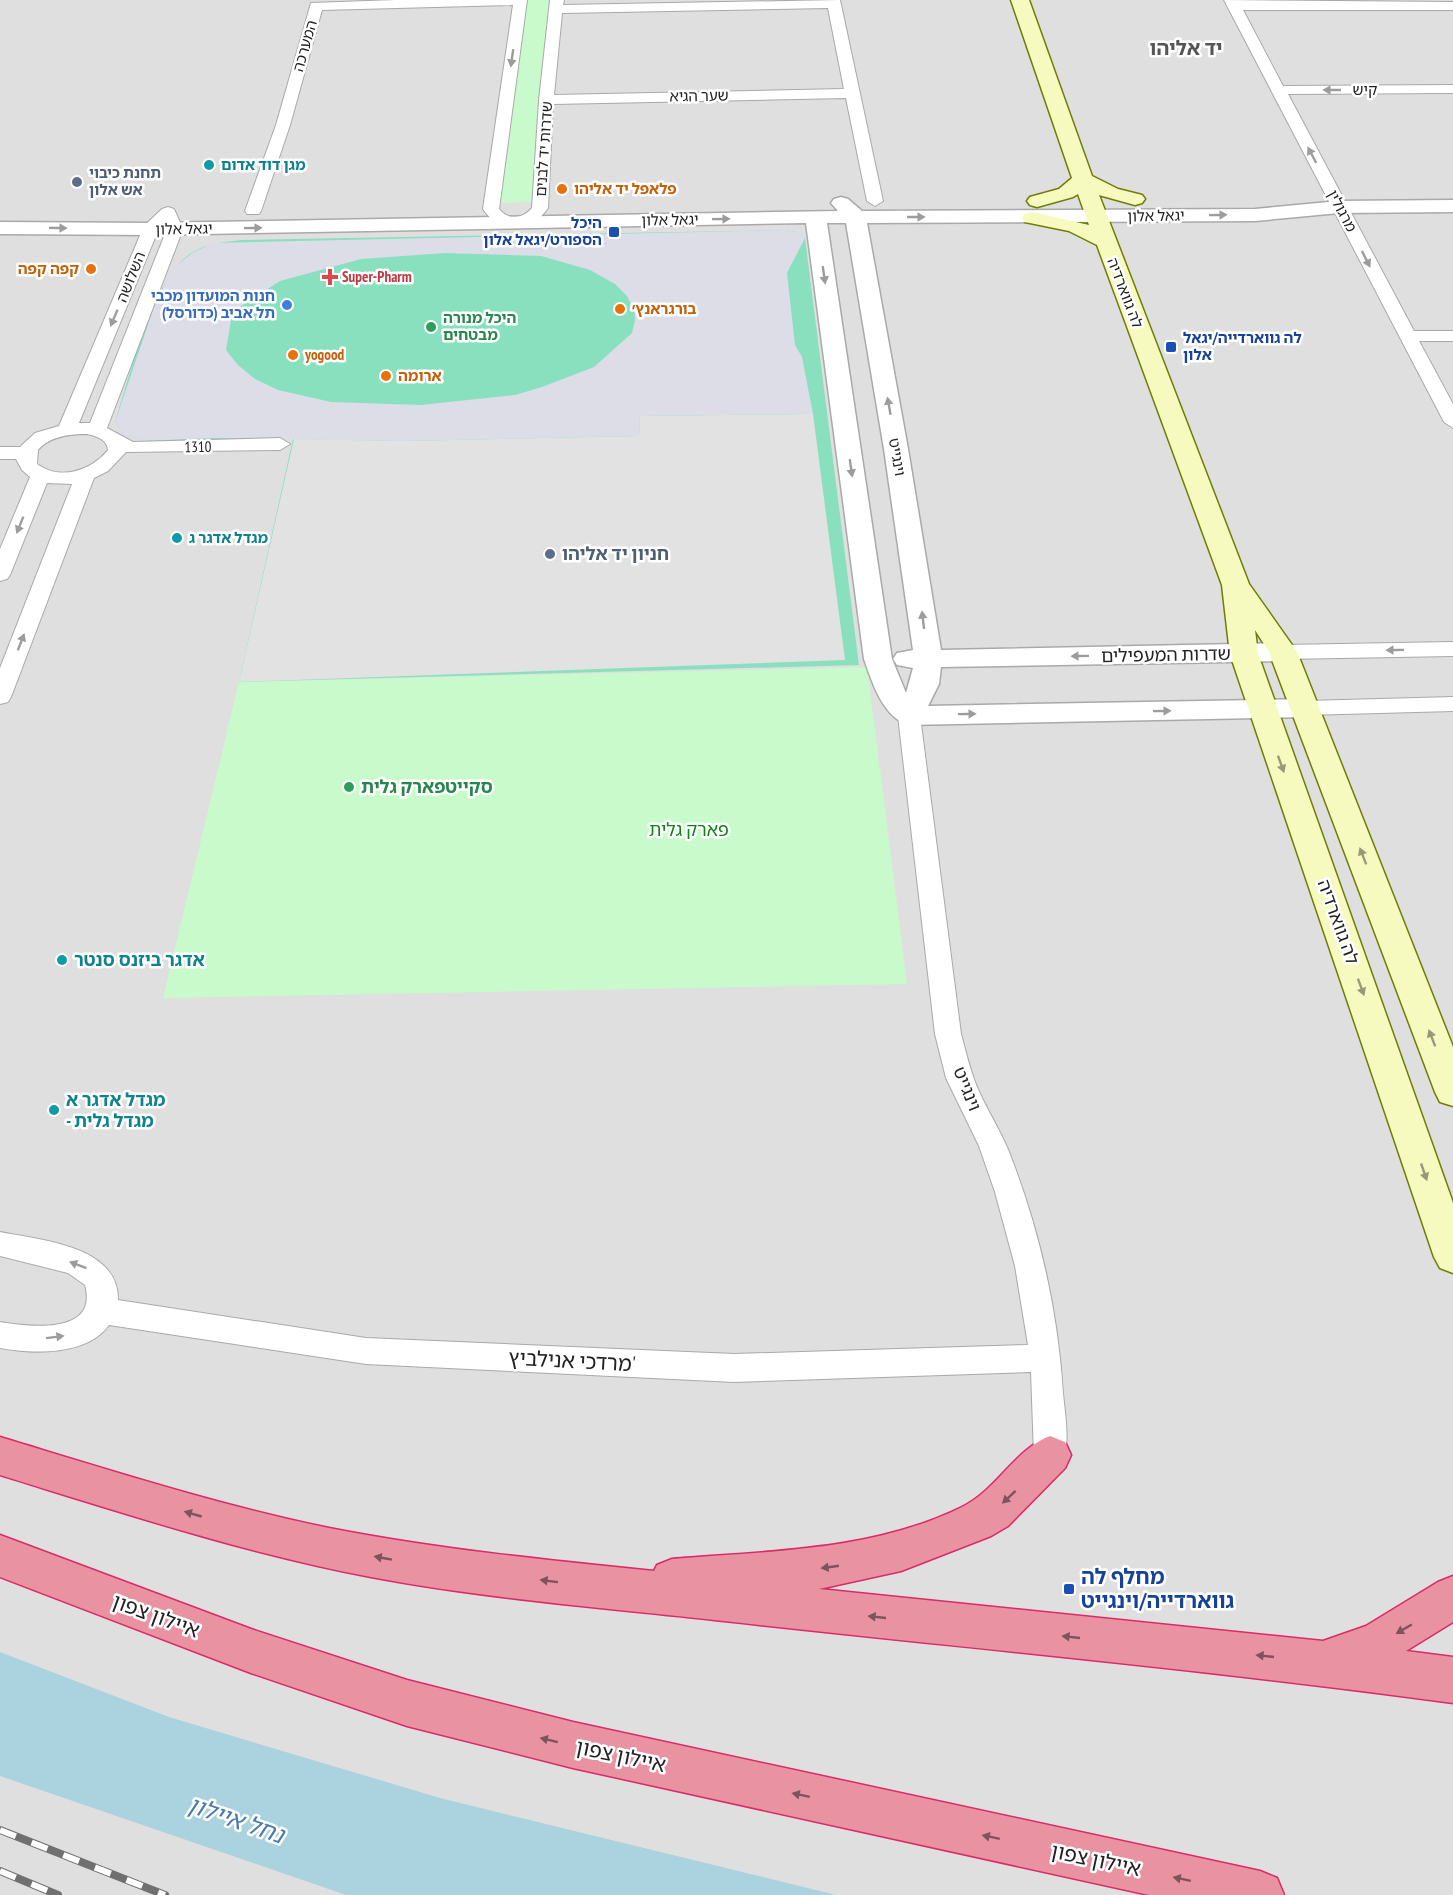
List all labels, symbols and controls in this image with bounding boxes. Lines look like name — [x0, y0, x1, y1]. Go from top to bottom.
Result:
street label: המערכה — [288, 18, 321, 74]
district label: יד אליהו — [1150, 35, 1222, 61]
one-way arrow — [507, 49, 516, 68]
street label: קיש — [1353, 80, 1377, 99]
street label: שער הגיא — [669, 85, 729, 106]
one-way arrow — [1322, 85, 1341, 95]
street label: שדרות יד לבנים — [531, 101, 556, 197]
one-way arrow — [1307, 146, 1317, 163]
place label: מגן דוד אדום — [221, 155, 306, 174]
marker: מגן דוד אדום — [202, 158, 216, 172]
place label: תחנת כיבוי אש אלון — [89, 163, 161, 199]
marker: תחנת כיבוי אש אלון — [70, 175, 84, 189]
place label: פלאפל יד אליהו — [574, 179, 677, 198]
marker: פלאפל יד אליהו — [555, 182, 569, 196]
street label: מרגולין — [1323, 186, 1361, 235]
street label: יגאל אלון — [1127, 206, 1185, 225]
street label: יגאל אלון — [641, 210, 699, 229]
one-way arrow — [1208, 211, 1227, 220]
one-way arrow — [907, 212, 926, 222]
place label: היכל הספורט/יגאל אלון — [483, 213, 602, 249]
one-way arrow — [712, 214, 731, 224]
street label: יגאל אלון — [155, 219, 213, 238]
one-way arrow — [244, 223, 263, 233]
one-way arrow — [49, 224, 68, 233]
marker: היכל הספורט/יגאל אלון — [607, 225, 621, 239]
street label: השלושה — [112, 249, 149, 305]
one-way arrow — [1362, 250, 1371, 267]
street label: לה גווארדיה — [1103, 255, 1148, 331]
place label: קפה קפה — [18, 259, 79, 278]
marker: קפה קפה — [84, 262, 98, 276]
one-way arrow — [820, 266, 829, 285]
place label: Super-Pharm — [342, 267, 412, 286]
marker: Super-Pharm — [323, 270, 337, 284]
place label: חנות המועדון מכבי תל אביב (כדורסל) — [151, 286, 275, 322]
marker: חנות המועדון מכבי תל אביב (כדורסל) — [280, 298, 294, 312]
place label: בורגראנץ׳ — [632, 299, 697, 318]
marker: בורגראנץ׳ — [613, 302, 627, 316]
place label: היכל מנורה מבטחים — [443, 308, 516, 344]
one-way arrow — [109, 310, 119, 328]
marker: היכל מנורה מבטחים — [424, 320, 438, 334]
place label: לה גווארדייה/יגאל אלון — [1183, 328, 1302, 364]
marker: לה גווארדייה/יגאל אלון — [1164, 340, 1178, 354]
place label: yogood — [304, 345, 345, 364]
marker: yogood — [286, 348, 300, 362]
place label: ארומה — [398, 366, 442, 385]
marker: ארומה — [379, 369, 393, 383]
one-way arrow — [884, 397, 893, 416]
street label: 1310 — [184, 437, 212, 456]
street label: וינגייט — [885, 437, 910, 477]
one-way arrow — [847, 459, 856, 478]
one-way arrow — [15, 516, 24, 534]
place label: מגדל אדגר ג — [189, 528, 268, 547]
marker: מגדל אדגר ג — [170, 531, 184, 545]
place label: חניון יד אליהו — [562, 542, 669, 565]
marker: חניון יד אליהו — [543, 547, 557, 561]
one-way arrow — [918, 610, 928, 629]
one-way arrow — [16, 633, 26, 651]
street label: שדרות המעפילים — [1101, 642, 1231, 667]
one-way arrow — [1385, 645, 1404, 655]
one-way arrow — [1071, 651, 1090, 661]
one-way arrow — [1153, 706, 1172, 715]
one-way arrow — [958, 710, 977, 719]
one-way arrow — [1277, 755, 1287, 773]
place label: סקייטפארק גלית — [361, 775, 493, 798]
marker: סקייטפארק גלית — [342, 780, 356, 794]
park label: פארק גלית — [649, 818, 729, 841]
one-way arrow — [1357, 846, 1367, 864]
street label: לה גווארדיה — [1312, 876, 1364, 968]
place label: אדגר ביזנס סנטר — [74, 948, 205, 971]
marker: אדגר ביזנס סנטר — [55, 953, 69, 967]
one-way arrow — [1356, 978, 1366, 996]
one-way arrow — [1427, 1029, 1436, 1047]
street label: וינגייט — [948, 1063, 987, 1114]
place label: מגדל אדגר א - מגדל גלית — [66, 1088, 166, 1132]
marker: מגדל אדגר א - מגדל גלית — [47, 1103, 61, 1117]
one-way arrow — [1420, 1163, 1430, 1181]
one-way arrow — [69, 1260, 87, 1270]
one-way arrow — [46, 1332, 65, 1342]
street label: מרדכי אנילביץ' — [508, 1344, 636, 1377]
one-way arrow — [1002, 1490, 1017, 1503]
one-way arrow — [184, 1508, 202, 1518]
one-way arrow — [373, 1553, 392, 1562]
one-way arrow — [820, 1562, 839, 1571]
place label: מחלף לה גווארדייה/וינגייט — [1081, 1563, 1235, 1614]
one-way arrow — [540, 1576, 559, 1585]
marker: מחלף לה גווארדייה/וינגייט — [1062, 1582, 1076, 1596]
street label: איילון צפון — [109, 1587, 203, 1644]
one-way arrow — [867, 1612, 886, 1622]
one-way arrow — [1395, 1624, 1412, 1634]
one-way arrow — [1061, 1632, 1080, 1642]
one-way arrow — [1255, 1652, 1274, 1661]
street label: איילון צפון — [574, 1733, 668, 1778]
one-way arrow — [540, 1734, 558, 1744]
water label: נחל איילון — [184, 1789, 290, 1851]
one-way arrow — [792, 1790, 810, 1800]
one-way arrow — [982, 1832, 1001, 1841]
street label: איילון צפון — [1049, 1837, 1143, 1882]
one-way arrow — [1173, 1873, 1191, 1883]

